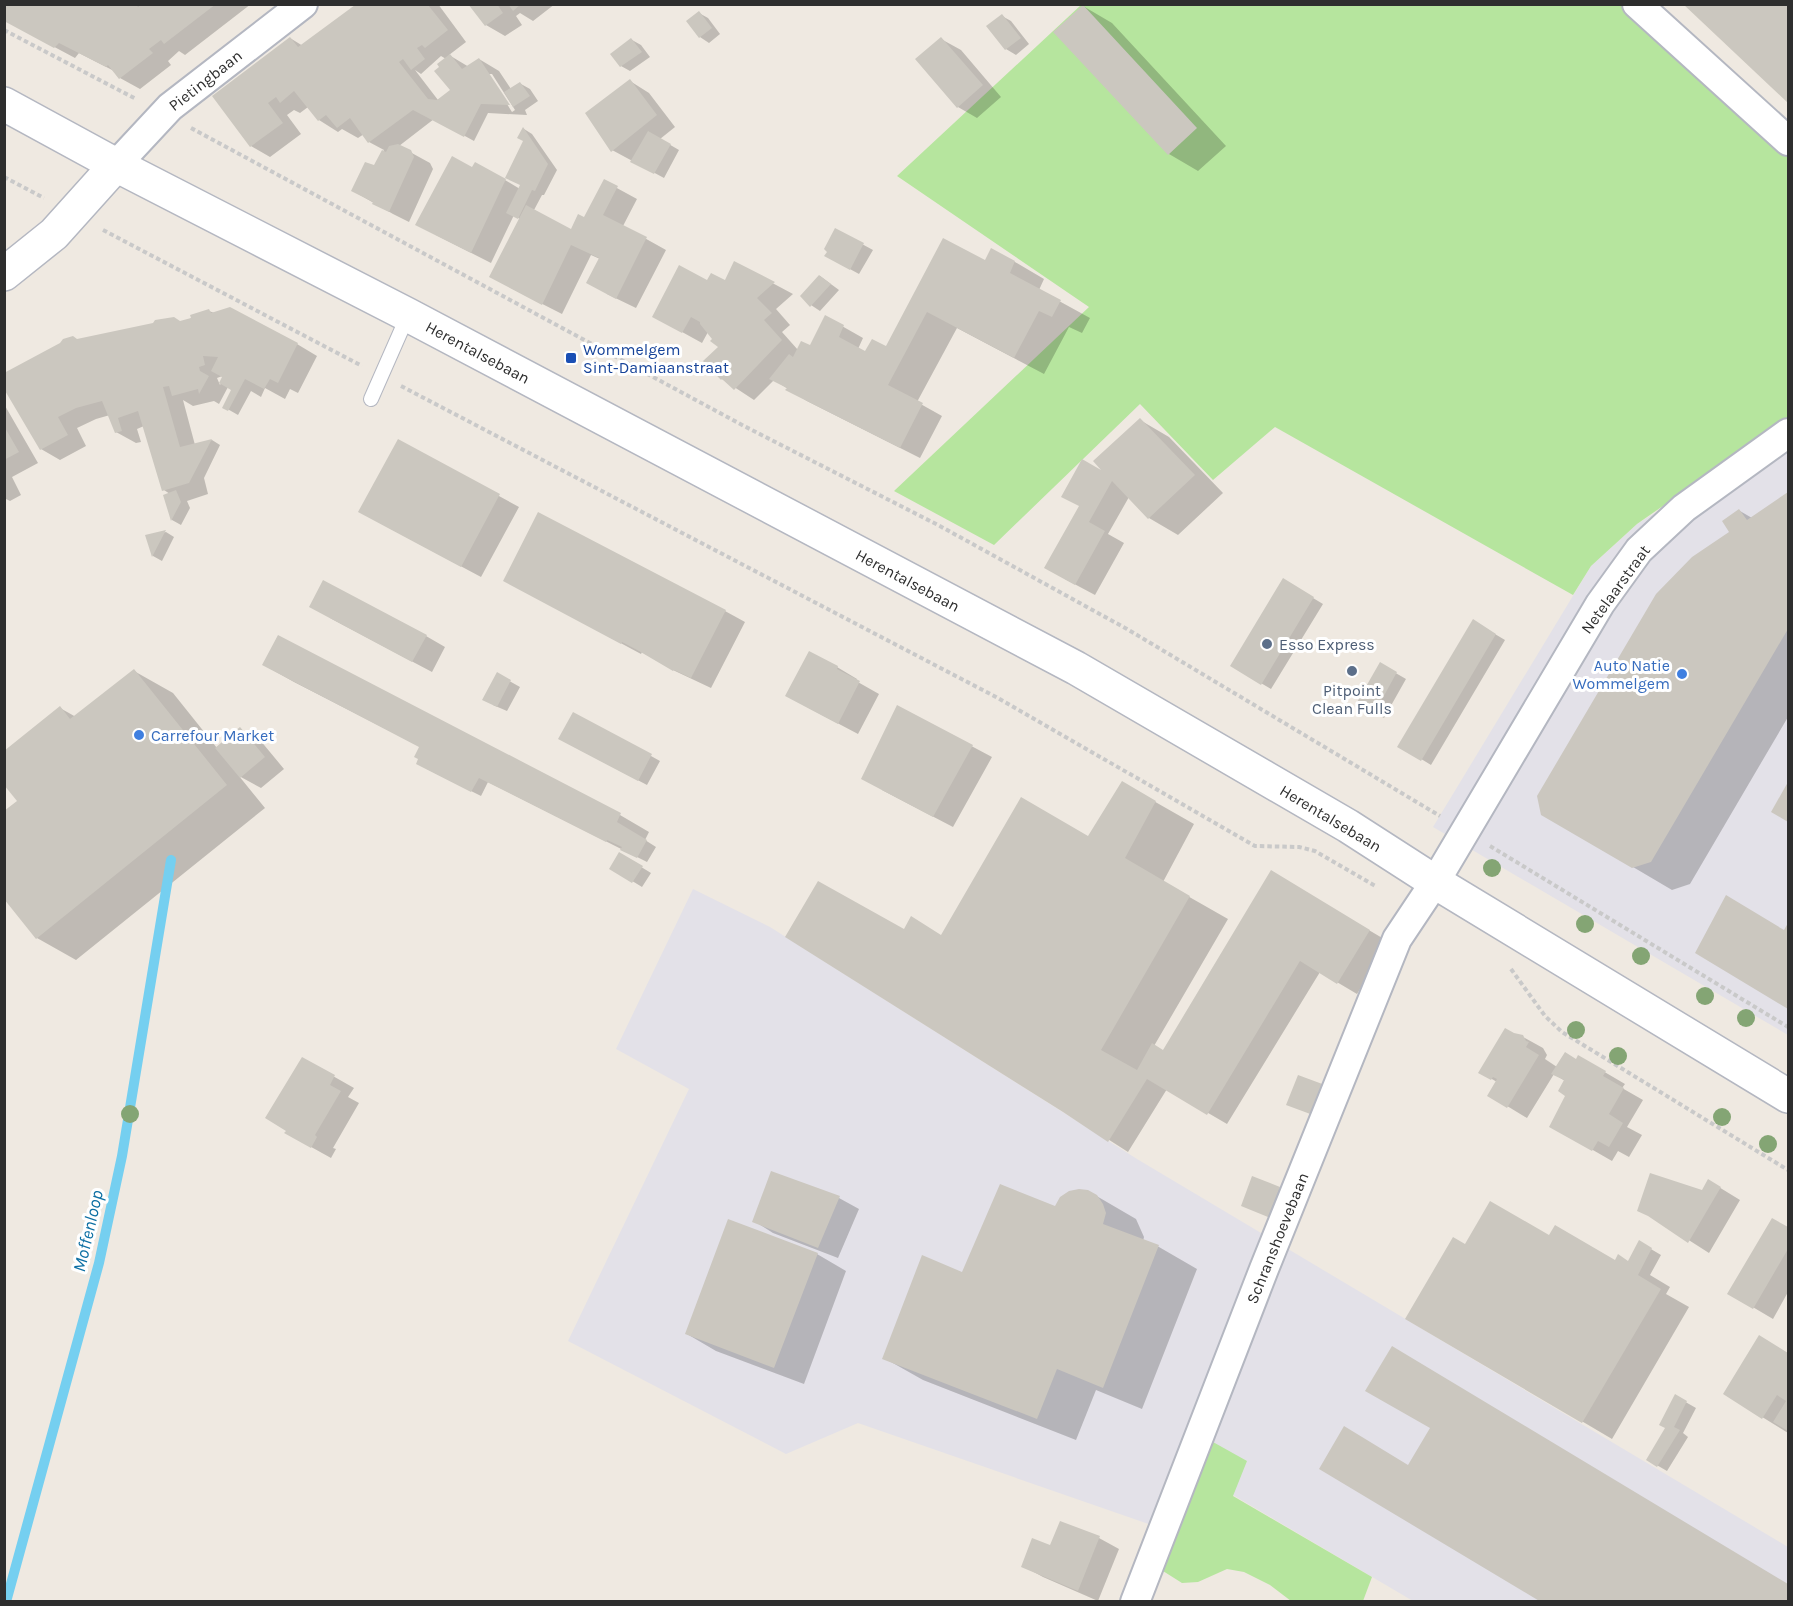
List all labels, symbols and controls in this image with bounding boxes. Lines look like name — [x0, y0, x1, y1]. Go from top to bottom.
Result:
street label: Pietingbaan — [165, 46, 246, 115]
street label: Herentalsebaan — [422, 317, 533, 388]
place label: Wommelgem Sint-Damiaanstraat — [583, 340, 729, 377]
marker: Wommelgem Sint-Damiaanstraat — [564, 351, 578, 365]
street label: Netelaarstraat — [1577, 541, 1654, 637]
street label: Herentalsebaan — [852, 545, 963, 616]
place label: Esso Express — [1279, 635, 1375, 654]
marker: Esso Express — [1260, 637, 1274, 651]
place label: Auto Natie Wommelgem — [1573, 656, 1670, 693]
marker: Pitpoint Clean Fulls — [1345, 664, 1359, 678]
marker: Auto Natie Wommelgem — [1675, 667, 1689, 681]
place label: Pitpoint Clean Fulls — [1312, 681, 1392, 718]
place label: Carrefour Market — [151, 726, 274, 745]
marker: Carrefour Market — [132, 728, 146, 742]
street label: Herentalsebaan — [1276, 781, 1385, 856]
street label: Schranshoevebaan — [1242, 1170, 1312, 1307]
water label: Moffenloop — [68, 1187, 108, 1274]

